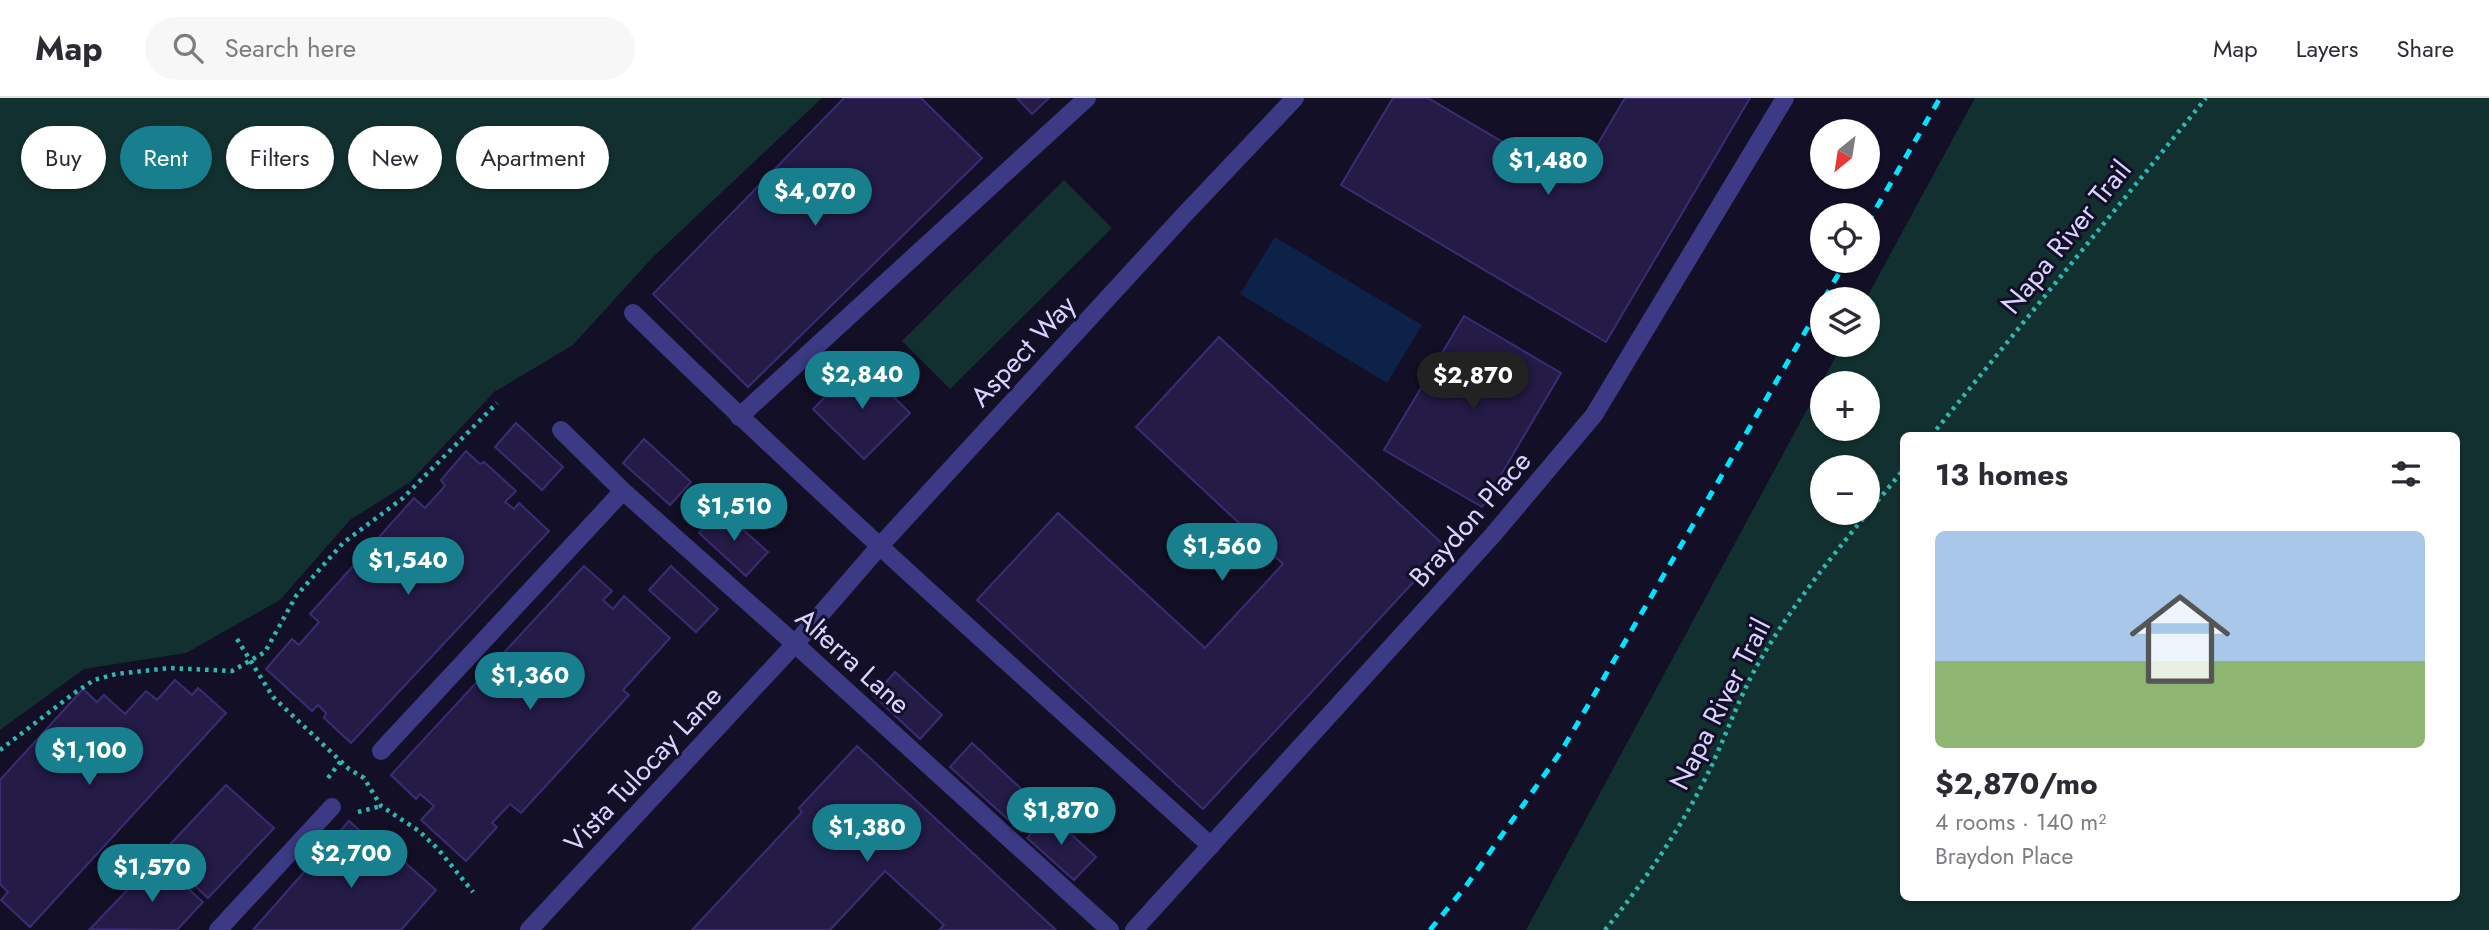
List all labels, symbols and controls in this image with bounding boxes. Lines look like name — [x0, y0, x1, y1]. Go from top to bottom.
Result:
search box — [145, 17, 635, 80]
text: Map — [35, 25, 103, 72]
icon: search — [169, 29, 207, 67]
text: Search here — [225, 29, 356, 67]
text: Map — [2213, 31, 2258, 66]
text: Layers — [2296, 31, 2358, 66]
text: Share — [2396, 31, 2454, 66]
north arrow — [1810, 119, 1880, 189]
map controls — [1810, 119, 1880, 525]
chip: Buy — [21, 126, 106, 189]
chip: Rent — [120, 126, 212, 189]
chip: Filters — [226, 126, 334, 189]
chip: New — [348, 126, 442, 189]
chip: Apartment — [456, 126, 609, 189]
pin: $1,480 — [1491, 138, 1605, 197]
text: $1,480 — [1508, 143, 1588, 177]
street label: Napa River Trail — [1991, 151, 2141, 323]
pin: $4,070 — [758, 169, 872, 228]
text: $4,070 — [774, 174, 856, 208]
button: locate — [1810, 203, 1880, 273]
street label: Aspect Way — [961, 286, 1086, 416]
button: layers — [1810, 287, 1880, 357]
pin: $2,840 — [805, 352, 919, 411]
pin: $2,870 — [1416, 352, 1530, 412]
text: $2,840 — [821, 357, 903, 391]
text: $2,870 — [1433, 358, 1513, 392]
button: + — [1810, 371, 1880, 441]
street label: Braydon Place — [1399, 442, 1541, 596]
text: 13 homes — [1935, 453, 2068, 496]
button: − — [1810, 455, 1880, 525]
icon: filters — [2387, 455, 2425, 493]
pin: $1,510 — [677, 484, 791, 543]
text: $1,510 — [696, 489, 772, 523]
pin: $1,560 — [1165, 524, 1279, 583]
text: $1,560 — [1183, 529, 1261, 563]
pin: $1,540 — [351, 538, 465, 597]
text: $1,540 — [368, 543, 448, 577]
icon: home — [2117, 576, 2243, 702]
street label: Alterra Lane — [786, 598, 920, 724]
street label: Napa River Trail — [1659, 611, 1781, 797]
pin: $1,360 — [473, 652, 587, 712]
text: $1,360 — [491, 658, 569, 692]
street label: Vista Tulocay Lane — [555, 676, 731, 862]
pin: $1,100 — [32, 728, 146, 787]
text: $1,100 — [51, 733, 127, 767]
text: $2,870/mo — [1935, 762, 2098, 805]
pin: $1,870 — [1004, 788, 1118, 847]
text: $1,870 — [1023, 793, 1099, 827]
pin: $1,380 — [810, 804, 924, 864]
text: 4 rooms · 140 m² — [1935, 805, 2106, 839]
text: $1,380 — [828, 810, 906, 844]
pin: $2,700 — [294, 830, 408, 890]
text: $2,700 — [310, 836, 392, 870]
text: Braydon Place — [1935, 839, 2073, 873]
pin: $1,570 — [95, 844, 209, 904]
text: $1,570 — [113, 850, 191, 884]

